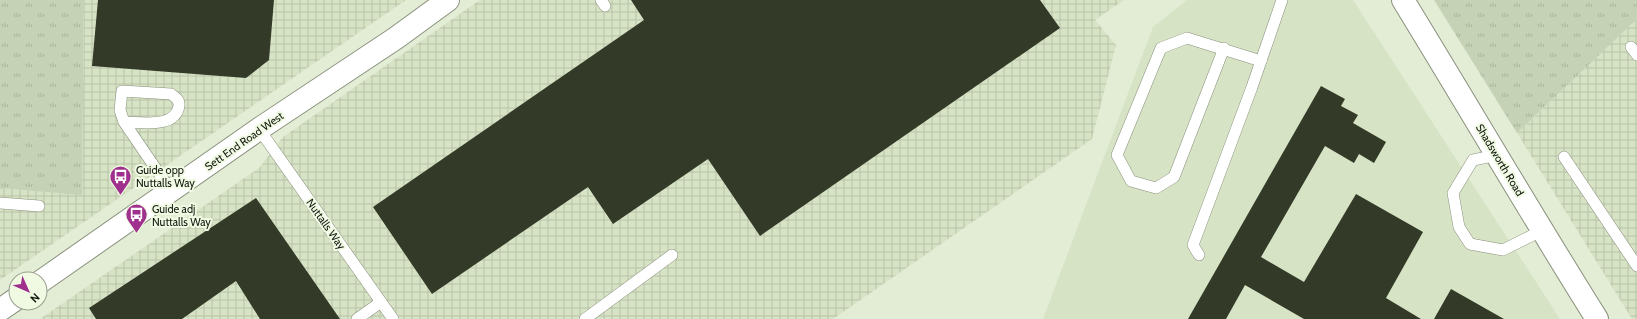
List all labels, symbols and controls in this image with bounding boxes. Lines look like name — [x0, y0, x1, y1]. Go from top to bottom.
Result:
street label: Sett End Road West — [202, 108, 286, 173]
street label: Shadsworth Road — [1473, 121, 1527, 199]
bus stop icon: Guide opp Nuttalls Way — [107, 163, 133, 196]
place label: Guide opp Nuttalls Way — [136, 163, 195, 190]
street label: Nuttalls Way — [303, 196, 349, 252]
bus stop icon: Guide adj Nuttalls Way — [123, 202, 149, 235]
place label: Guide adj Nuttalls Way — [152, 202, 211, 229]
north arrow — [8, 271, 48, 311]
text: N — [27, 290, 43, 306]

